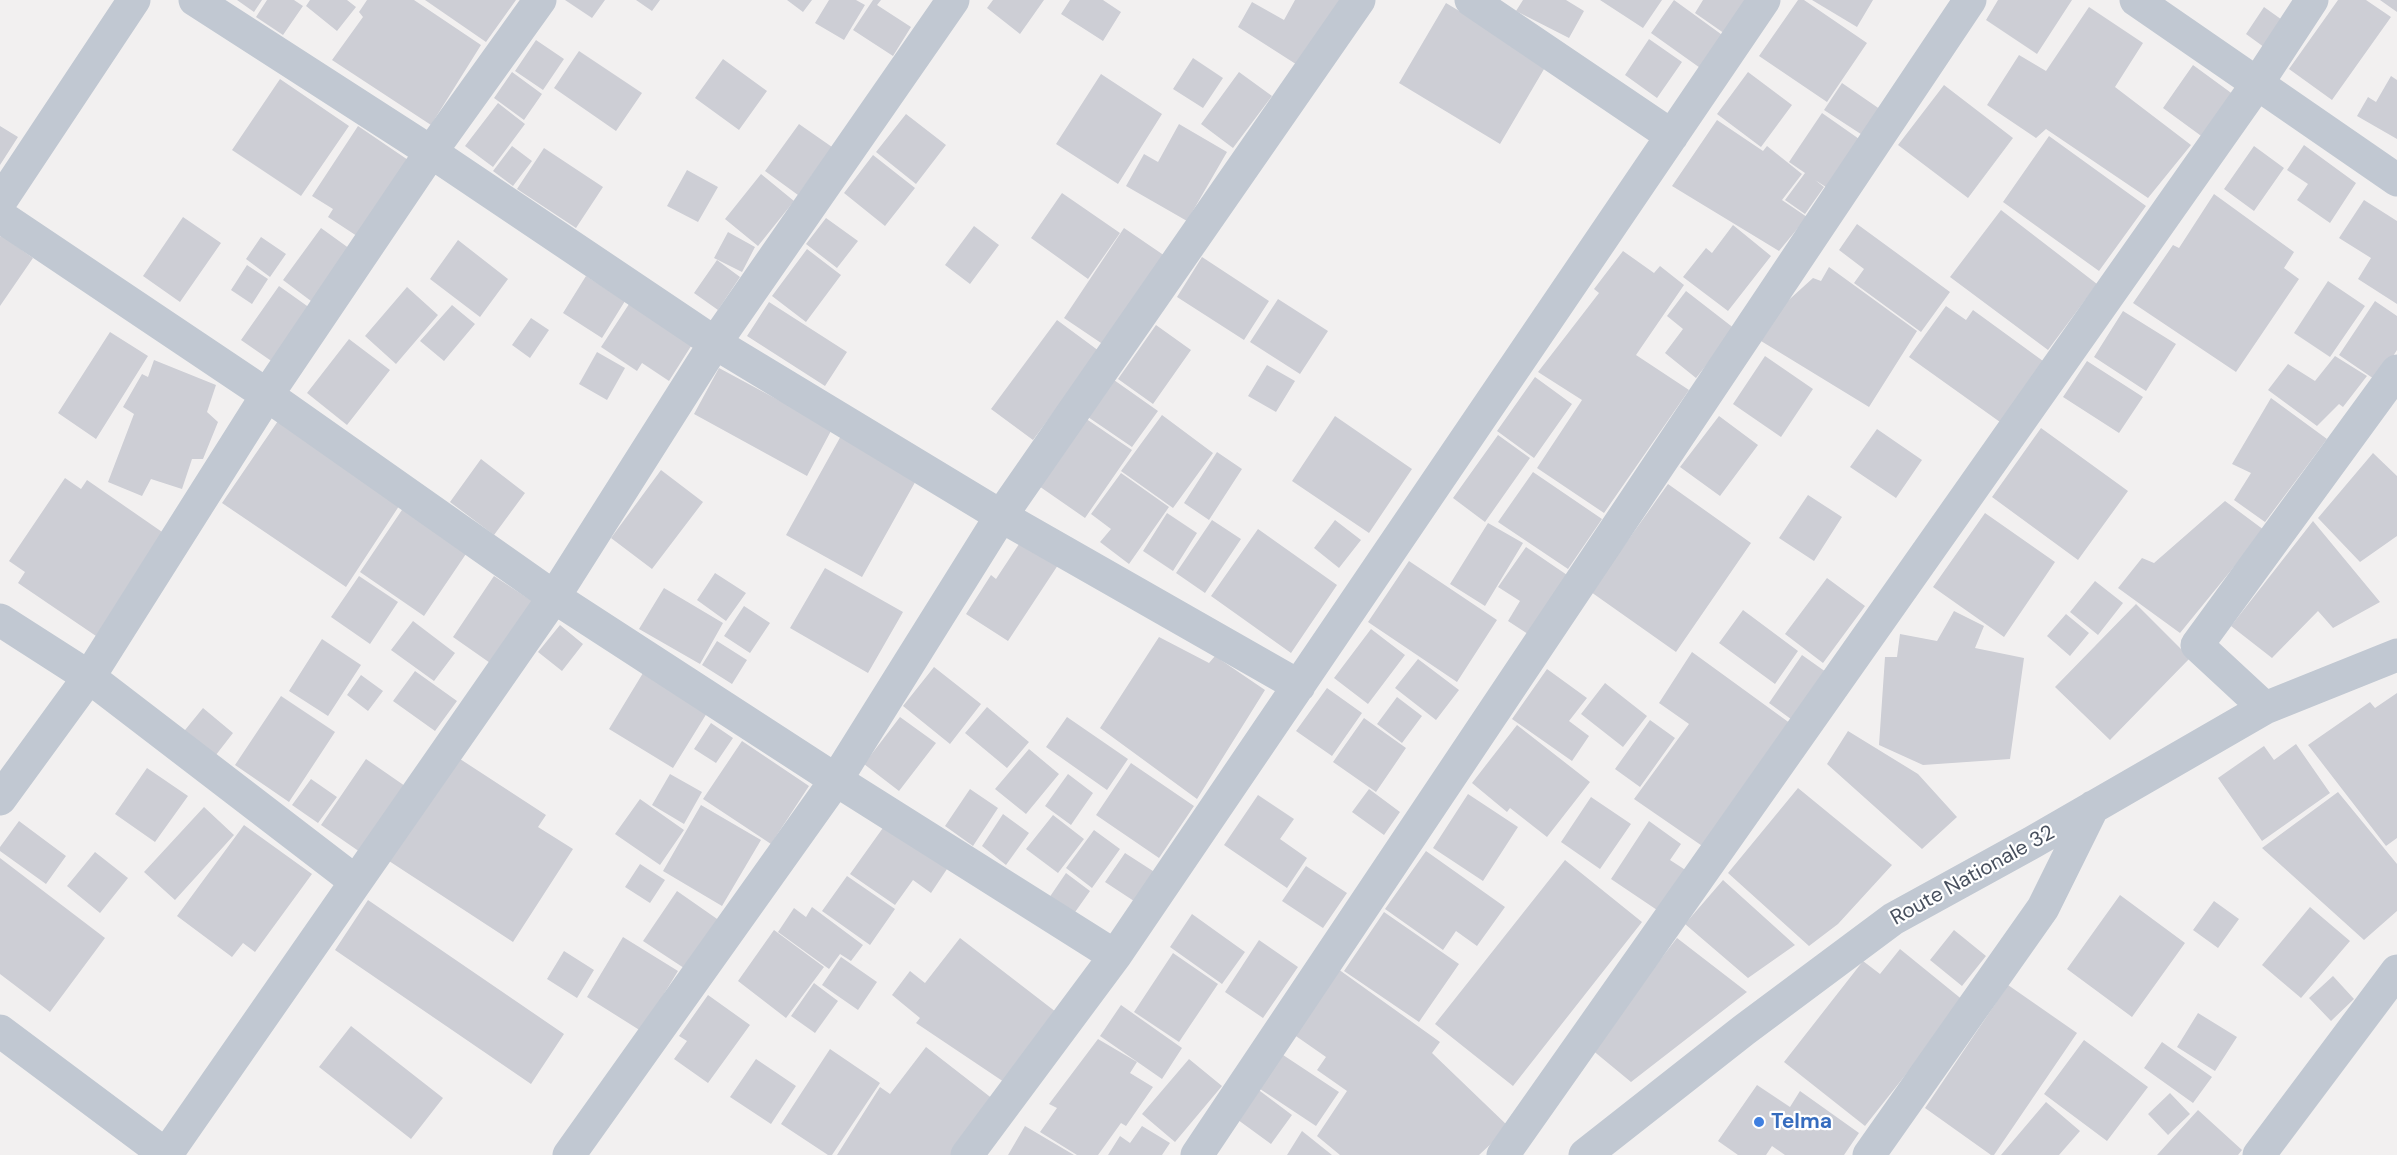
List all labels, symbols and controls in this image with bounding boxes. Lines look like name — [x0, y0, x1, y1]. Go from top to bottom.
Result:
street label: Route Nationale 32 — [1887, 821, 2059, 931]
place label: Telma — [1771, 1109, 1832, 1135]
marker: Telma — [1752, 1115, 1766, 1129]

